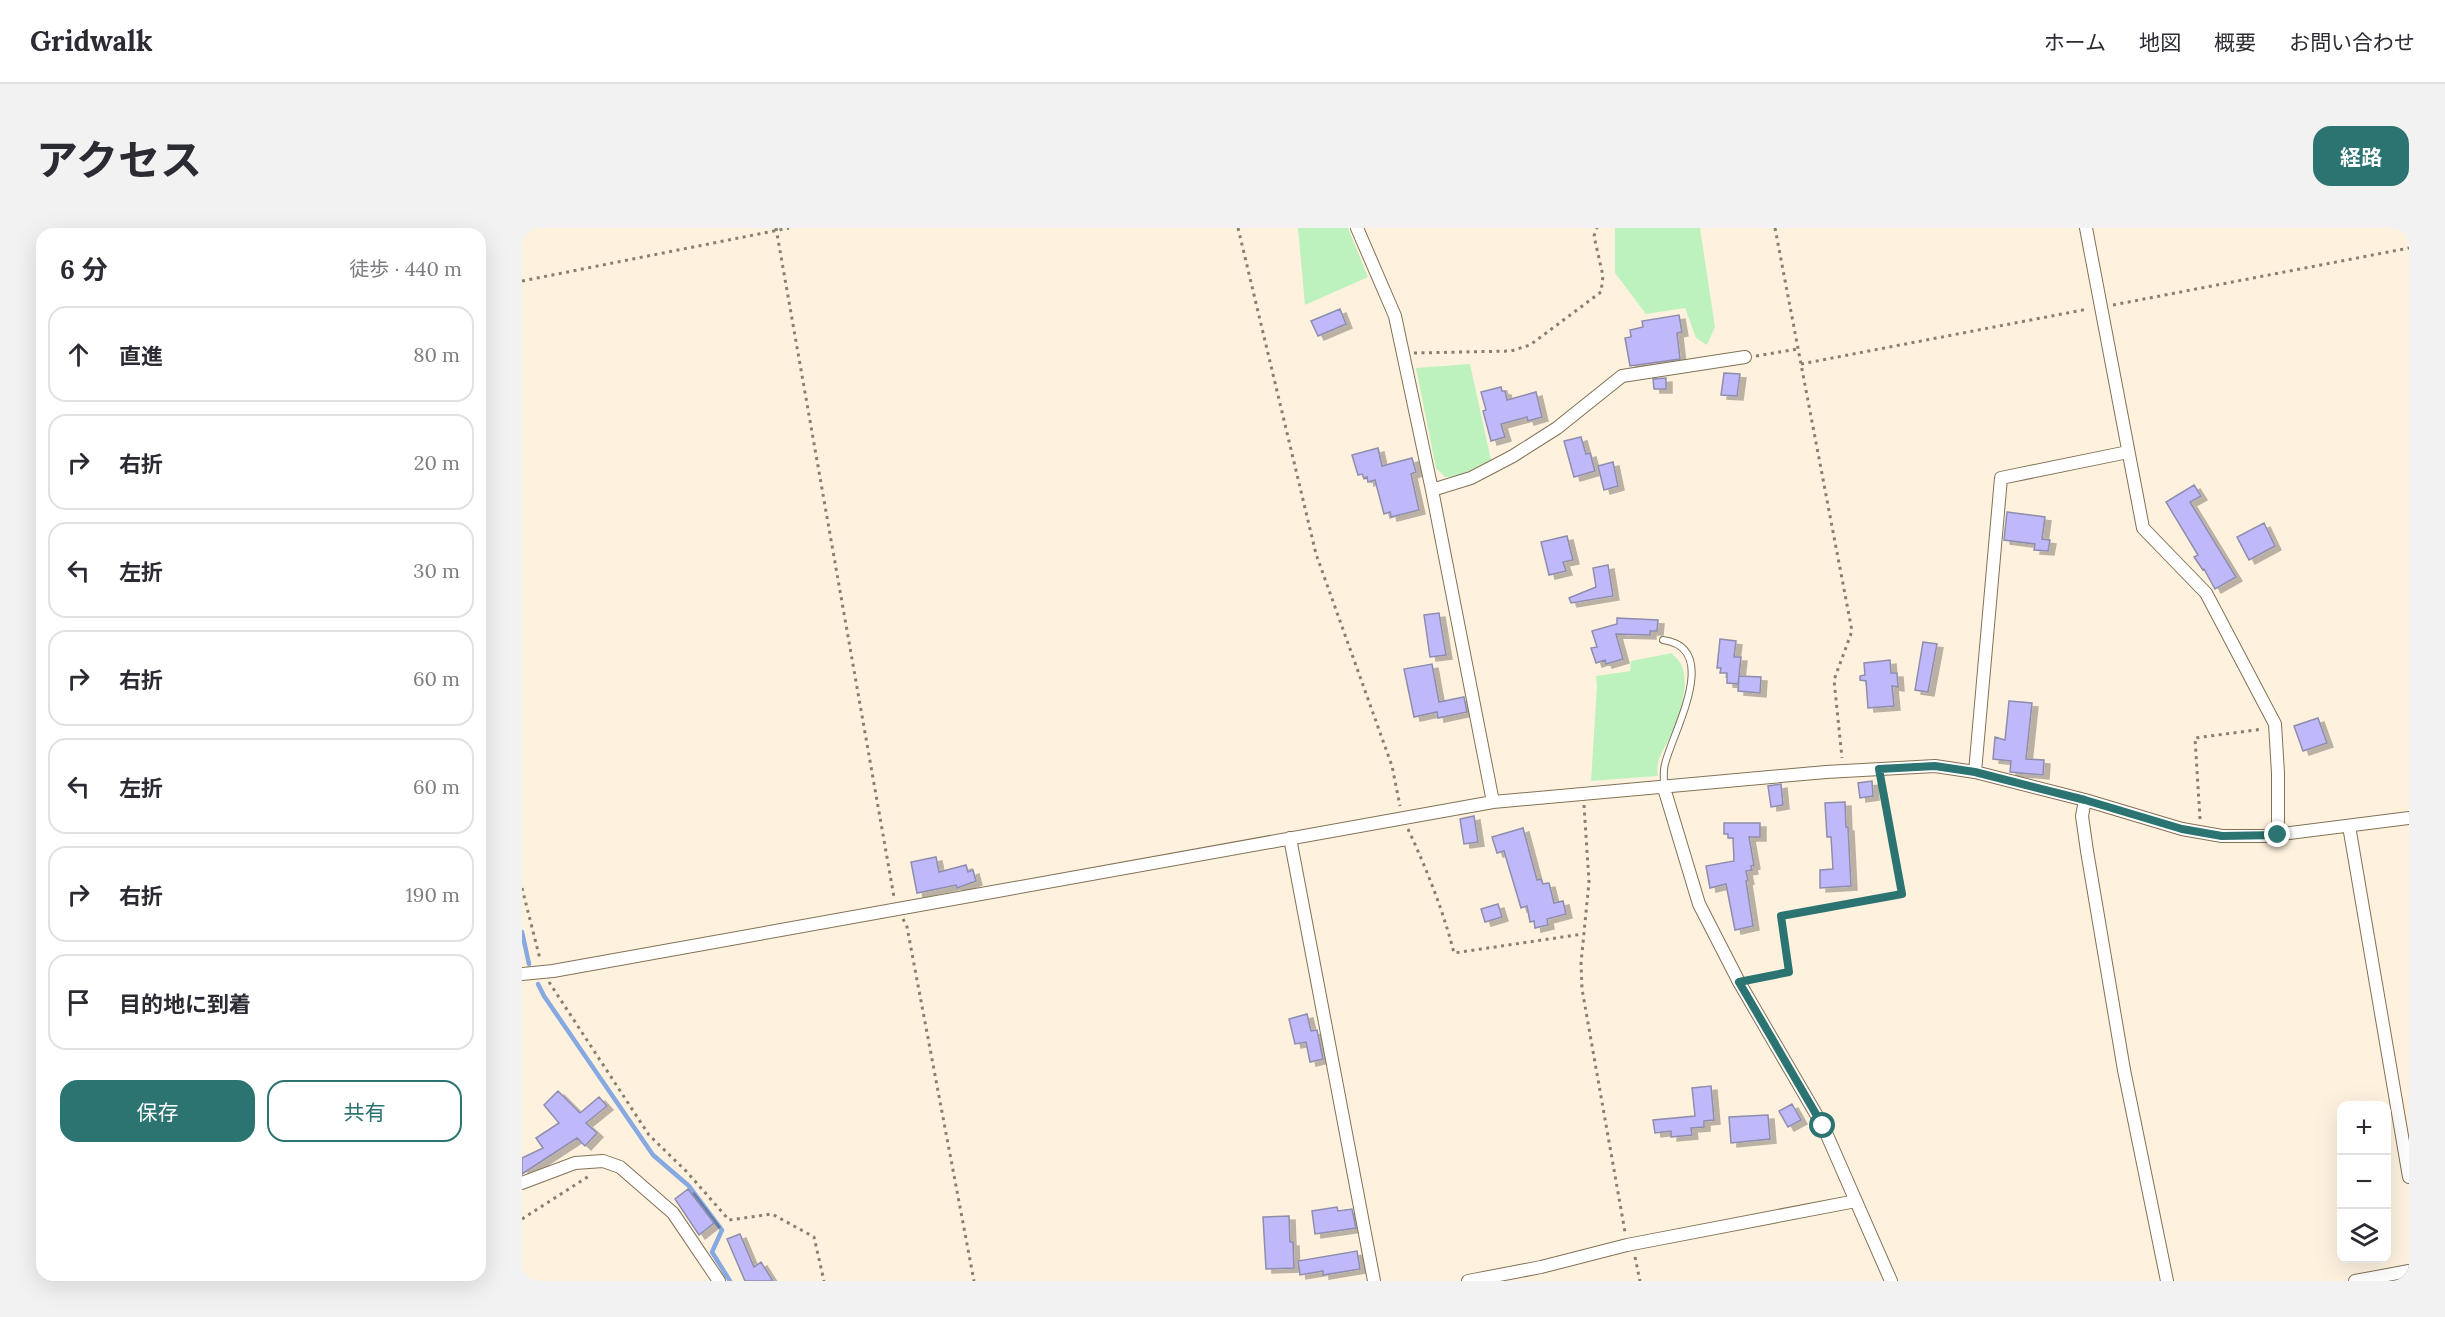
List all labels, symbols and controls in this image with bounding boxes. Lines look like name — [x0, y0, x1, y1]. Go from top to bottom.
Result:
text: Gridwalk — [30, 23, 153, 59]
text: ホーム — [2044, 29, 2106, 56]
text: 地図 — [2139, 29, 2181, 56]
text: 概要 — [2214, 29, 2256, 56]
text: お問い合わせ — [2289, 29, 2415, 56]
button: 経路 — [2313, 126, 2409, 186]
text: アクセス — [36, 133, 202, 187]
text: 6 分 — [60, 253, 108, 286]
text: 徒歩 · 440 m — [349, 256, 462, 281]
icon: ahead — [62, 338, 95, 371]
text: 直進 — [119, 342, 163, 370]
text: 80 m — [413, 342, 460, 367]
icon: right — [62, 446, 95, 479]
text: 右折 — [119, 450, 163, 478]
text: 20 m — [414, 450, 460, 475]
icon: left — [62, 554, 95, 587]
text: 左折 — [119, 558, 163, 586]
text: 30 m — [413, 558, 460, 583]
icon: right — [62, 662, 95, 695]
text: 右折 — [119, 666, 163, 694]
text: 60 m — [413, 666, 460, 691]
icon: left — [62, 770, 95, 803]
text: 左折 — [119, 774, 163, 802]
text: 60 m — [413, 774, 460, 799]
route end — [2264, 821, 2290, 847]
icon: right — [62, 878, 95, 911]
text: 右折 — [119, 882, 163, 910]
text: 190 m — [406, 882, 460, 907]
icon: arrive — [62, 986, 95, 1019]
text: 目的地に到着 — [119, 990, 251, 1018]
button: 保存 — [60, 1080, 255, 1142]
button: 共有 — [267, 1080, 462, 1142]
map controls — [2337, 1101, 2391, 1263]
button: + — [2337, 1101, 2391, 1155]
route start — [1809, 1112, 1835, 1138]
button: − — [2337, 1155, 2391, 1209]
button: layers — [2337, 1209, 2391, 1263]

